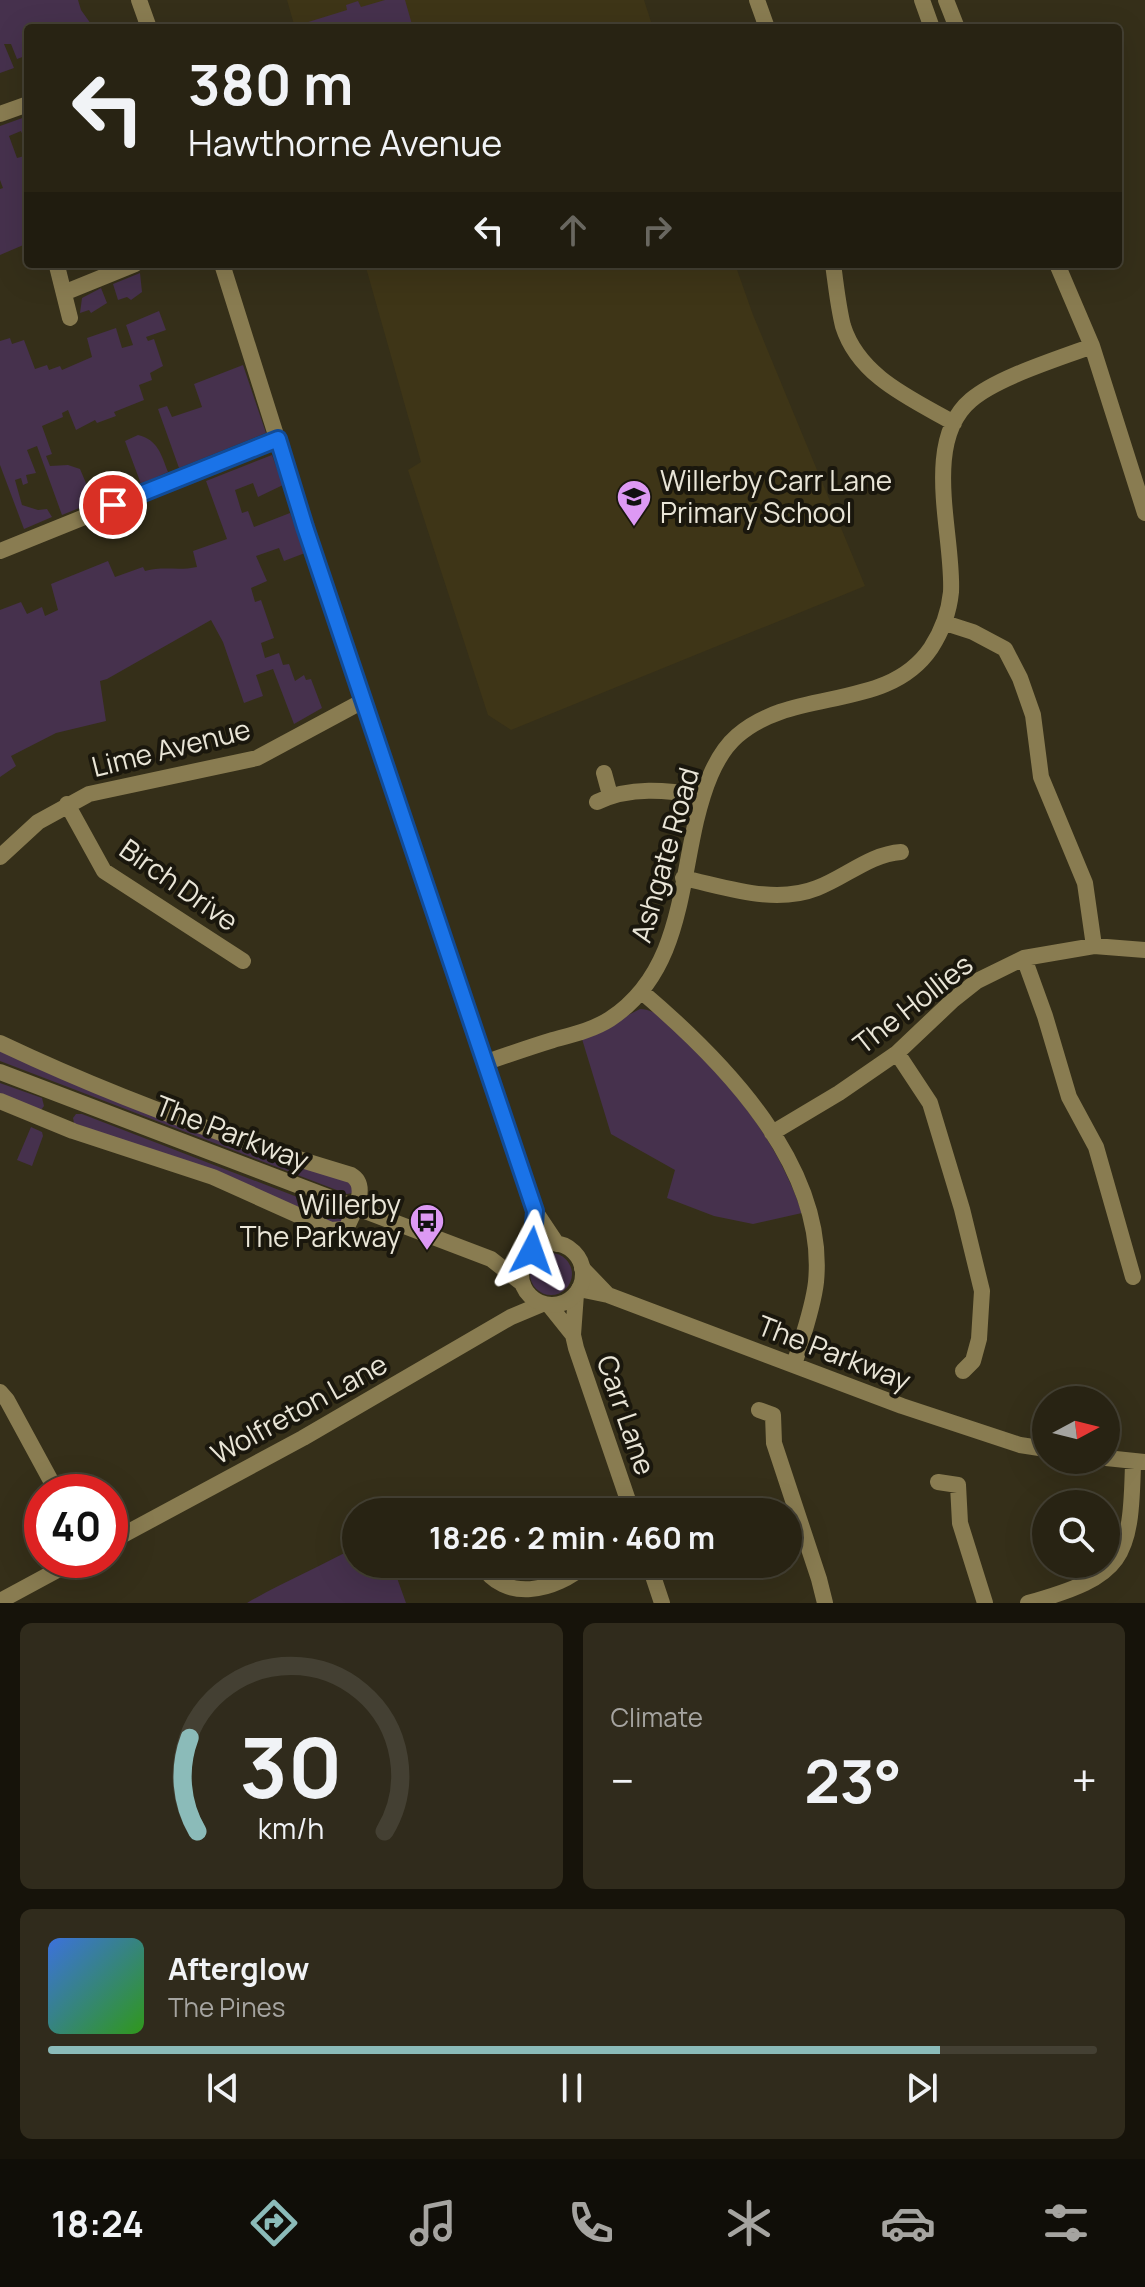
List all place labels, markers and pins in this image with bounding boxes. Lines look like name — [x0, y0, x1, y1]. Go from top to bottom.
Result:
place label: Willerby Carr Lane Primary School — [660, 461, 892, 531]
pin — [79, 471, 147, 539]
school or university icon: Willerby Carr Lane Primary School — [615, 478, 653, 528]
place label: Willerby The Parkway — [240, 1185, 401, 1255]
bus stop icon: Willerby The Parkway — [408, 1202, 446, 1252]

